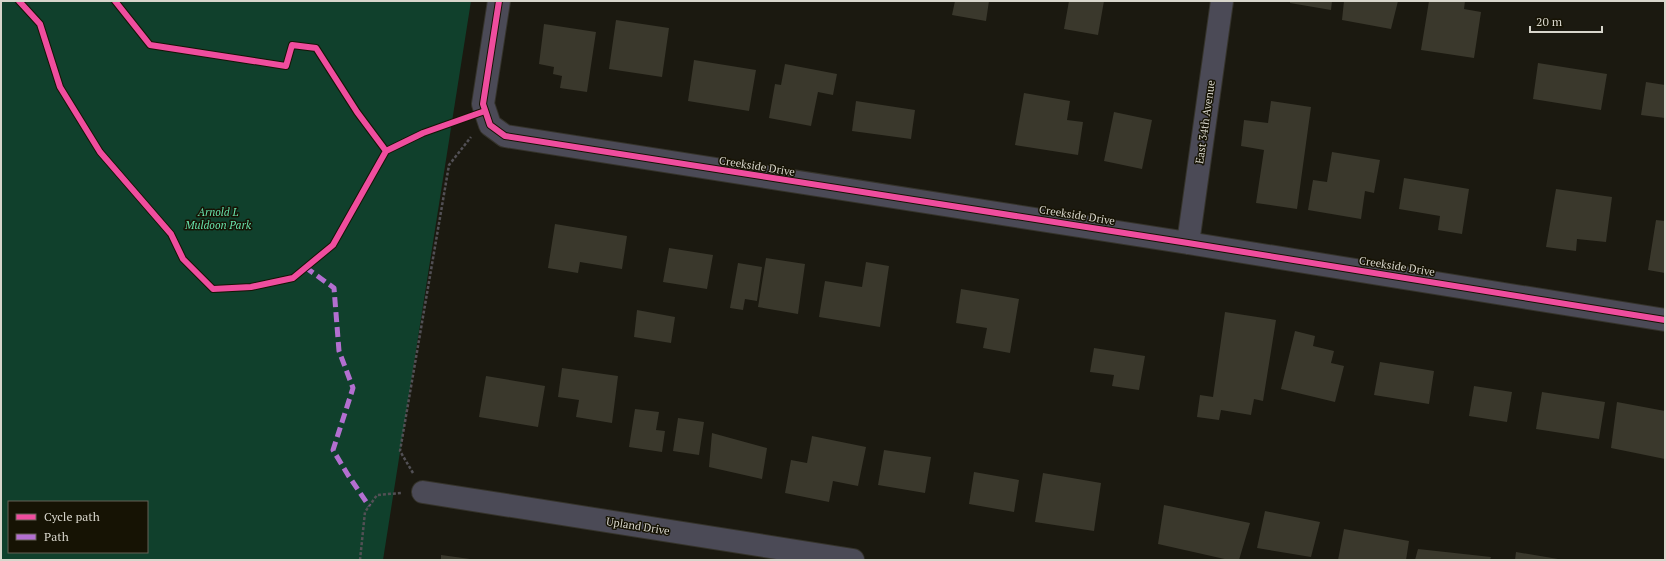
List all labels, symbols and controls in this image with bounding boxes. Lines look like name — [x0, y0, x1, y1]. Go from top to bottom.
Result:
scale bar — [1530, 8, 1602, 34]
text: 20 m — [1536, 14, 1563, 29]
street label: East 34th Avenue — [1192, 79, 1218, 165]
street label: Creekside Drive — [718, 153, 796, 179]
street label: Creekside Drive — [1038, 202, 1116, 228]
park label: Arnold L Muldoon Park — [184, 205, 252, 232]
street label: Creekside Drive — [1358, 253, 1436, 279]
legend — [8, 501, 148, 553]
text: Cycle path — [44, 509, 100, 524]
street label: Upland Drive — [605, 514, 671, 538]
text: Path — [44, 529, 69, 544]

